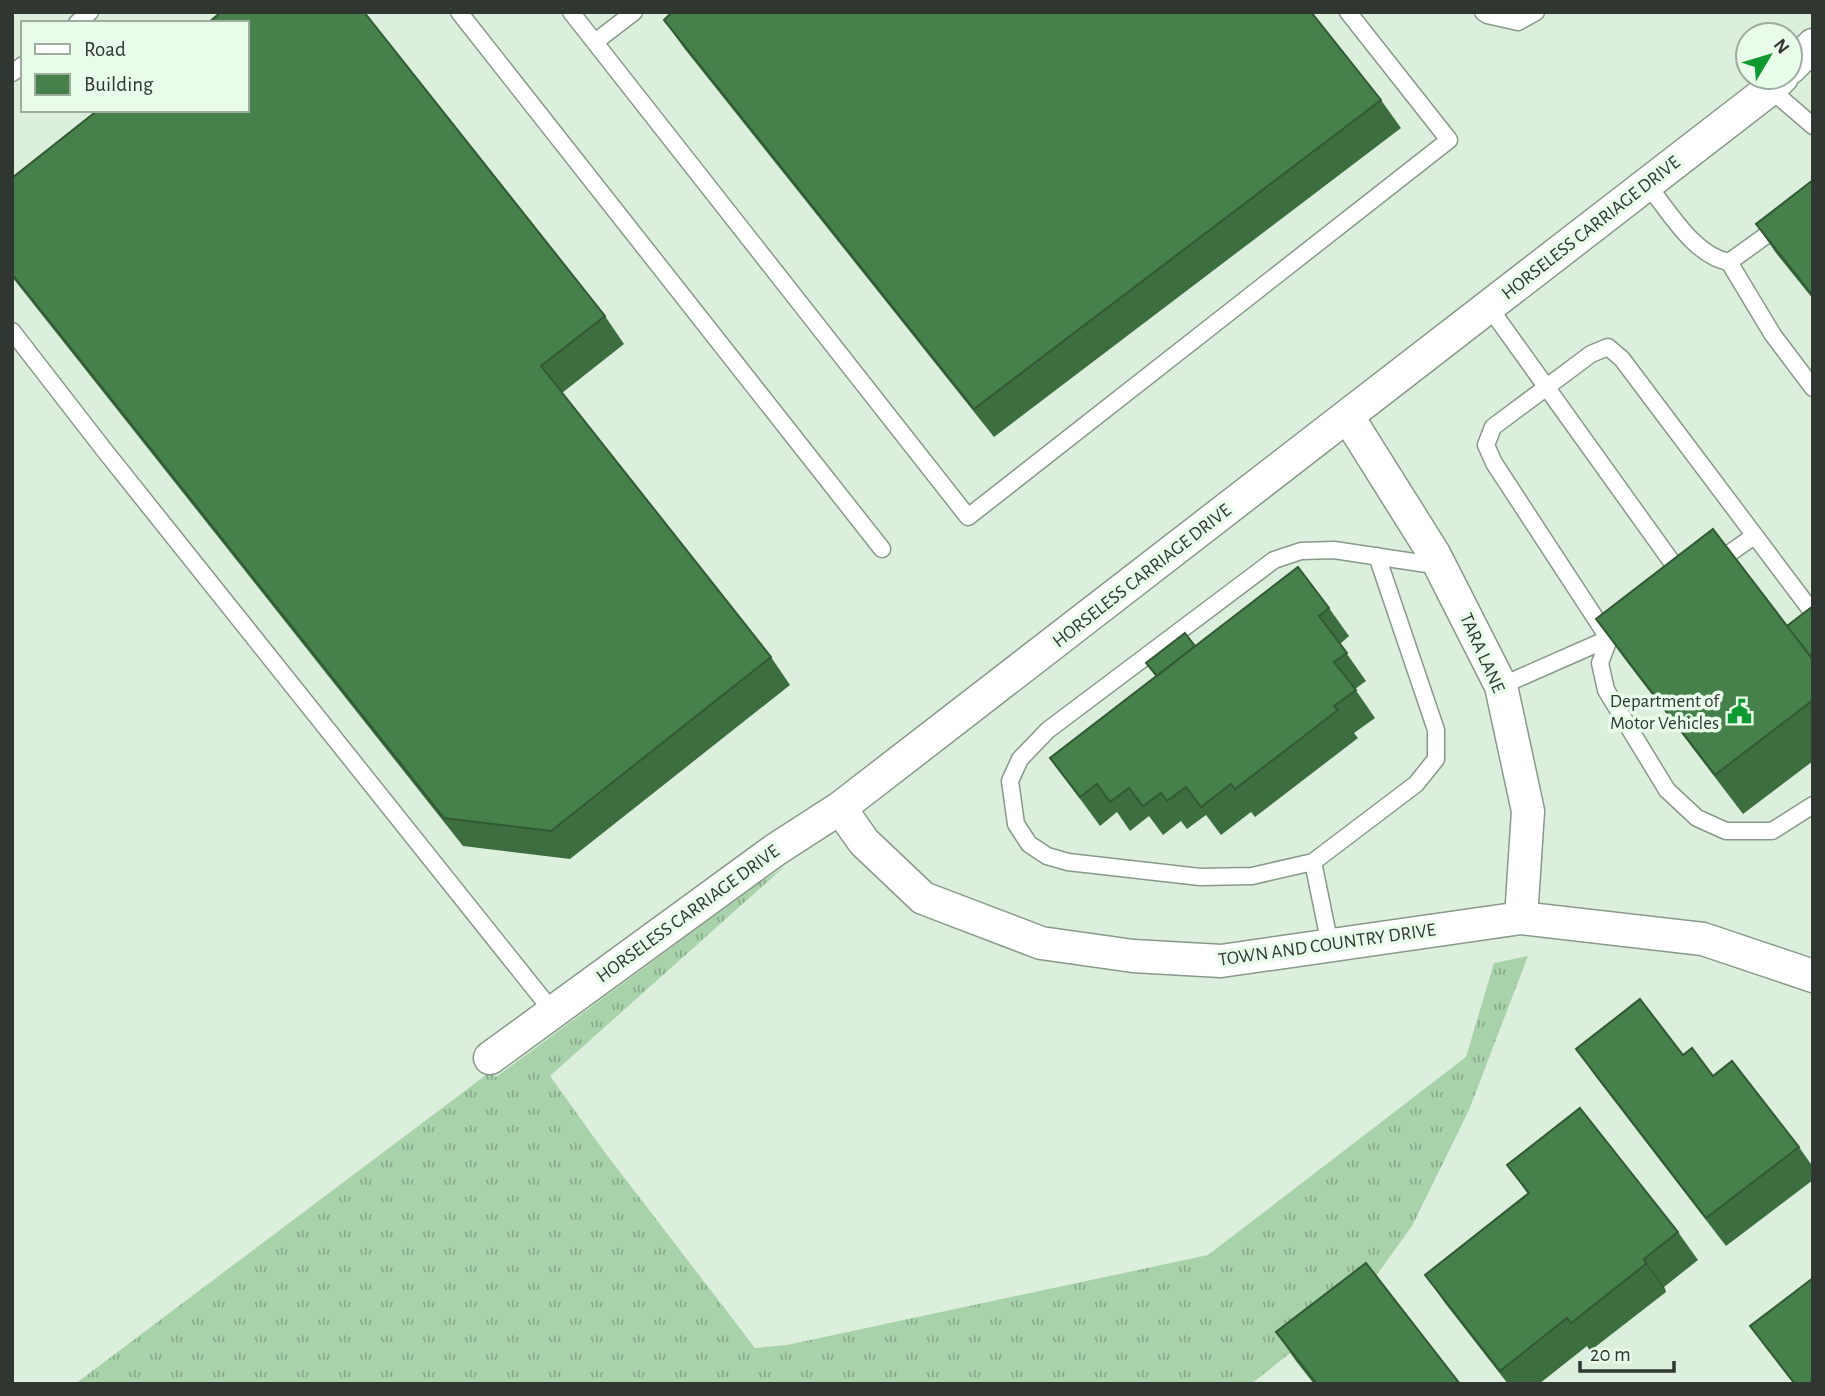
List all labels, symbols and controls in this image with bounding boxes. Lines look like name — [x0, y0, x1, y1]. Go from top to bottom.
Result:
legend — [21, 21, 248, 112]
north arrow — [1734, 21, 1804, 91]
text: N — [1770, 35, 1793, 58]
text: Road — [84, 39, 126, 60]
text: Building — [84, 74, 154, 95]
street label: HORSELESS CARRIAGE DRIVE — [1498, 153, 1684, 303]
street label: HORSELESS CARRIAGE DRIVE — [1049, 501, 1235, 651]
street label: TARA LANE — [1456, 610, 1508, 696]
place label: Department of Motor Vehicles — [1610, 692, 1720, 733]
public building icon: Department of Motor Vehicles — [1725, 698, 1753, 726]
street label: HORSELESS CARRIAGE DRIVE — [593, 842, 783, 986]
street label: TOWN AND COUNTRY DRIVE — [1217, 920, 1437, 970]
scale bar — [1580, 1330, 1674, 1374]
text: 20 m — [1590, 1344, 1631, 1365]

